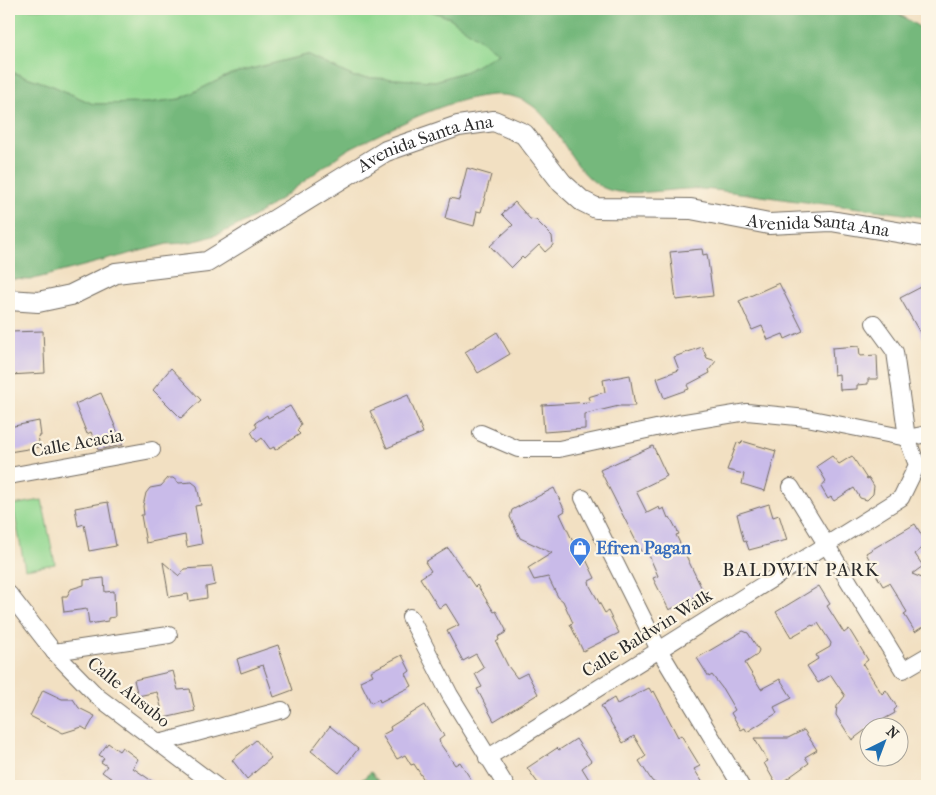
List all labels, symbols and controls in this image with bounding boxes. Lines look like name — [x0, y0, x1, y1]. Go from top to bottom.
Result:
street label: Avenida Santa Ana — [353, 111, 495, 178]
street label: Avenida Santa Ana — [744, 210, 892, 242]
street label: Calle Acacia — [30, 425, 125, 462]
shop icon: Efren Pagan — [568, 536, 592, 567]
place label: Efren Pagan — [596, 538, 692, 559]
district label: BALDWIN PARK — [722, 559, 880, 581]
street label: Calle Baldwin Walk — [578, 584, 717, 682]
street label: Calle Ausubo — [83, 653, 174, 732]
north arrow — [858, 718, 908, 768]
text: N — [883, 723, 902, 743]

